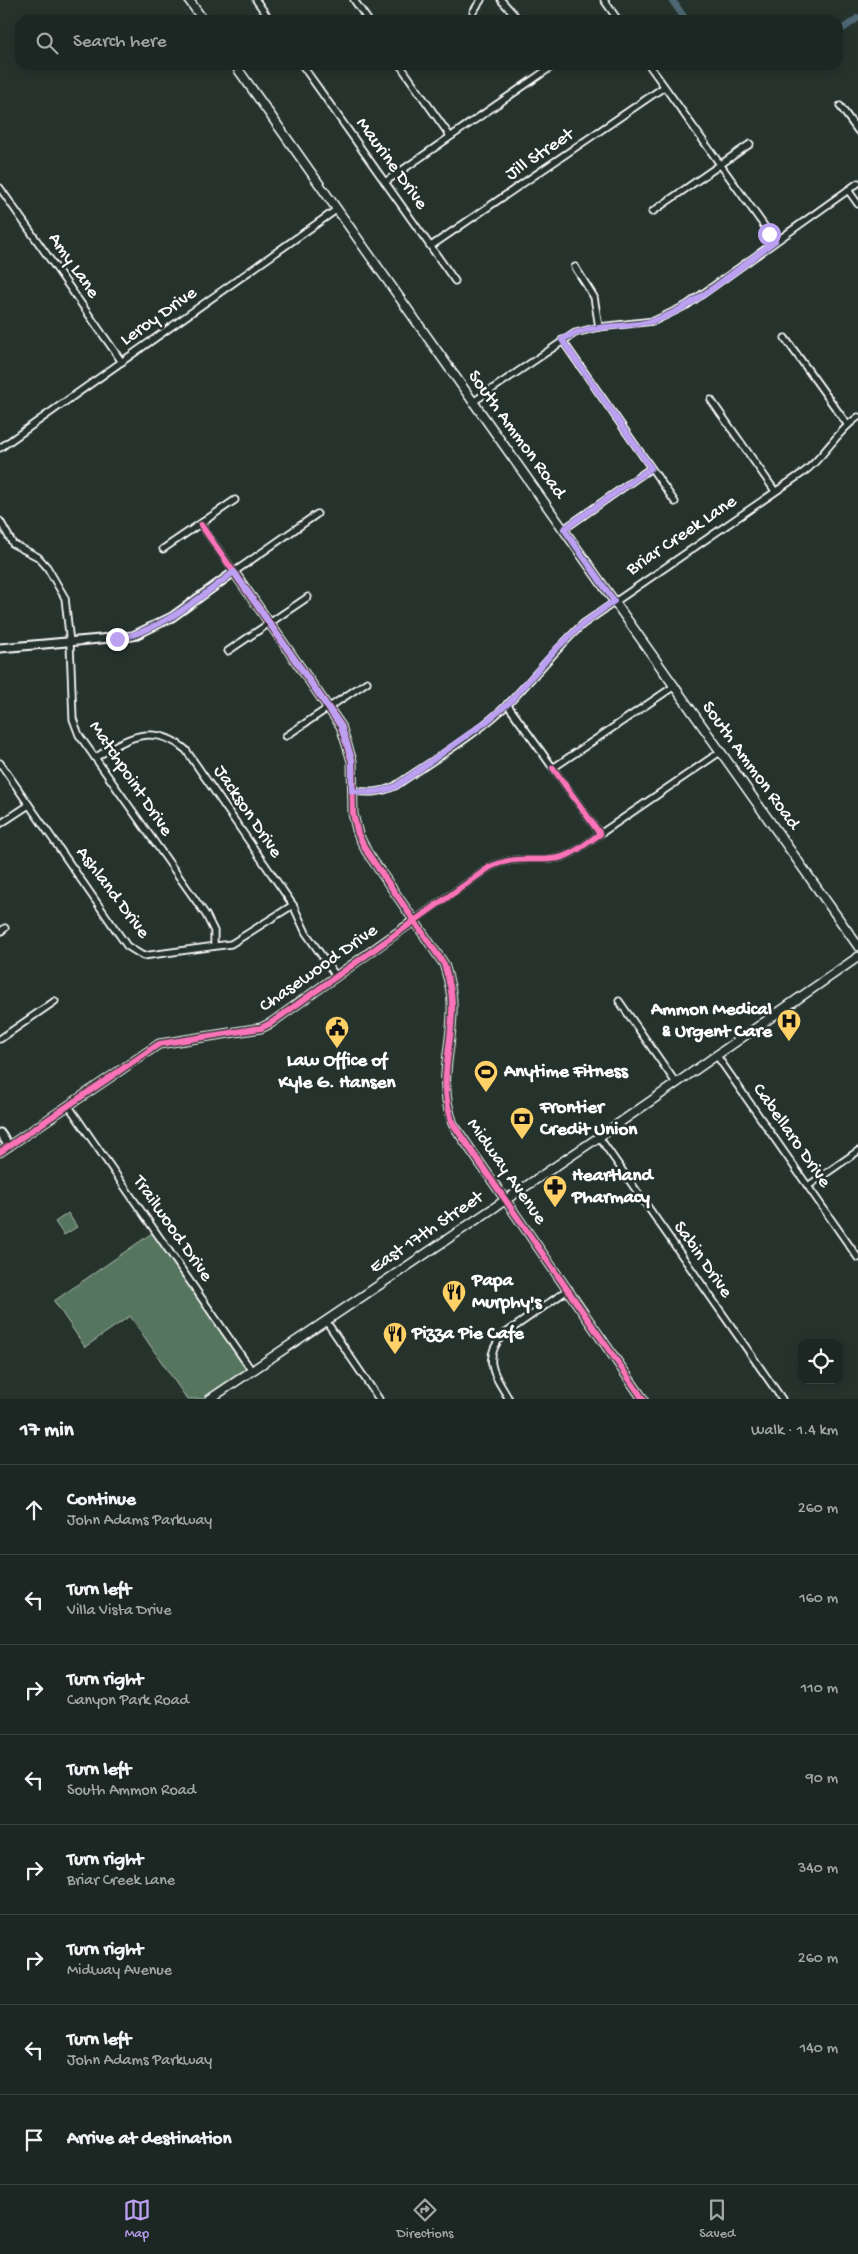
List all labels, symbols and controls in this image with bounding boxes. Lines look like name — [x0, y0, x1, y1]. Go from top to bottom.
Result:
search box — [15, 15, 843, 70]
icon: search — [33, 29, 61, 57]
text: Search here — [73, 31, 167, 54]
street label: Maurine Drive — [350, 113, 432, 215]
street label: Jill Street — [501, 122, 581, 186]
route start — [758, 223, 781, 246]
street label: Amy Lane — [42, 229, 104, 303]
street label: Leroy Drive — [116, 282, 202, 352]
street label: South Ammon Road — [462, 366, 571, 505]
street label: Briar Creek Lane — [622, 490, 742, 582]
route end — [106, 628, 129, 651]
street label: South Ammon Road — [696, 697, 805, 836]
street label: Matchpoint Drive — [83, 717, 177, 841]
street label: Jackson Drive — [207, 761, 287, 863]
street label: Ashland Drive — [70, 842, 154, 944]
street label: Chasewood Drive — [255, 920, 383, 1018]
place label: Ammon Medical & Urgent Care — [650, 999, 773, 1044]
hospital icon: Ammon Medical & Urgent Care — [776, 1008, 802, 1042]
public building icon: Law Office of Kyle G. Hansen — [324, 1015, 350, 1049]
place label: Law Office of Kyle G. Hansen — [277, 1050, 396, 1095]
sports icon: Anytime Fitness — [473, 1059, 499, 1093]
place label: Anytime Fitness — [503, 1061, 629, 1084]
street label: Cabellaro Drive — [747, 1079, 836, 1193]
place label: Frontier Credit Union — [539, 1097, 638, 1142]
bank icon: Frontier Credit Union — [509, 1106, 535, 1140]
street label: Midway Avenue — [461, 1114, 551, 1230]
place label: Heartland Pharmacy — [571, 1165, 654, 1210]
street label: Trailwood Drive — [126, 1171, 217, 1287]
pharmacy icon: Heartland Pharmacy — [542, 1174, 568, 1208]
street label: East 17th Street — [366, 1185, 490, 1280]
street label: Sabin Drive — [667, 1217, 737, 1303]
place label: Papa Murphy's — [471, 1270, 543, 1315]
restaurant icon: Papa Murphy's — [441, 1279, 467, 1313]
restaurant icon: Pizza Pie Cafe — [382, 1321, 408, 1355]
place label: Pizza Pie Cafe — [411, 1323, 525, 1346]
map controls — [798, 1339, 843, 1384]
button: locate — [798, 1339, 843, 1384]
text: 17 min — [20, 1419, 74, 1444]
text: Walk · 1.4 km — [751, 1422, 838, 1441]
text: Continue — [67, 1489, 136, 1512]
icon: ahead — [20, 1496, 48, 1524]
text: 260 m — [798, 1500, 838, 1519]
text: John Adams Parkway — [67, 1512, 212, 1531]
text: Turn left — [67, 1579, 131, 1602]
icon: left — [20, 1586, 48, 1614]
text: 160 m — [799, 1590, 838, 1609]
text: Villa Vista Drive — [67, 1602, 171, 1621]
text: Turn right — [67, 1669, 143, 1692]
icon: right — [20, 1676, 48, 1704]
text: 110 m — [801, 1680, 838, 1699]
text: Canyon Park Road — [67, 1692, 189, 1711]
text: Turn left — [67, 1759, 131, 1782]
icon: left — [20, 1766, 48, 1794]
text: 90 m — [806, 1770, 838, 1789]
text: South Ammon Road — [67, 1782, 196, 1801]
text: Turn right — [67, 1849, 143, 1872]
icon: right — [20, 1856, 48, 1884]
text: 340 m — [798, 1860, 838, 1879]
text: Briar Creek Lane — [67, 1872, 175, 1891]
text: Turn right — [67, 1939, 143, 1962]
icon: right — [20, 1946, 48, 1974]
text: 260 m — [798, 1950, 838, 1969]
text: Midway Avenue — [67, 1962, 172, 1981]
text: Turn left — [67, 2029, 131, 2052]
icon: left — [20, 2036, 48, 2064]
text: 140 m — [800, 2040, 838, 2059]
text: John Adams Parkway — [67, 2052, 212, 2071]
icon: arrive — [20, 2126, 48, 2154]
text: Arrive at destination — [67, 2128, 231, 2151]
tab: Map — [123, 2196, 151, 2243]
tab: Directions — [397, 2196, 454, 2243]
tab: Saved — [699, 2196, 735, 2243]

